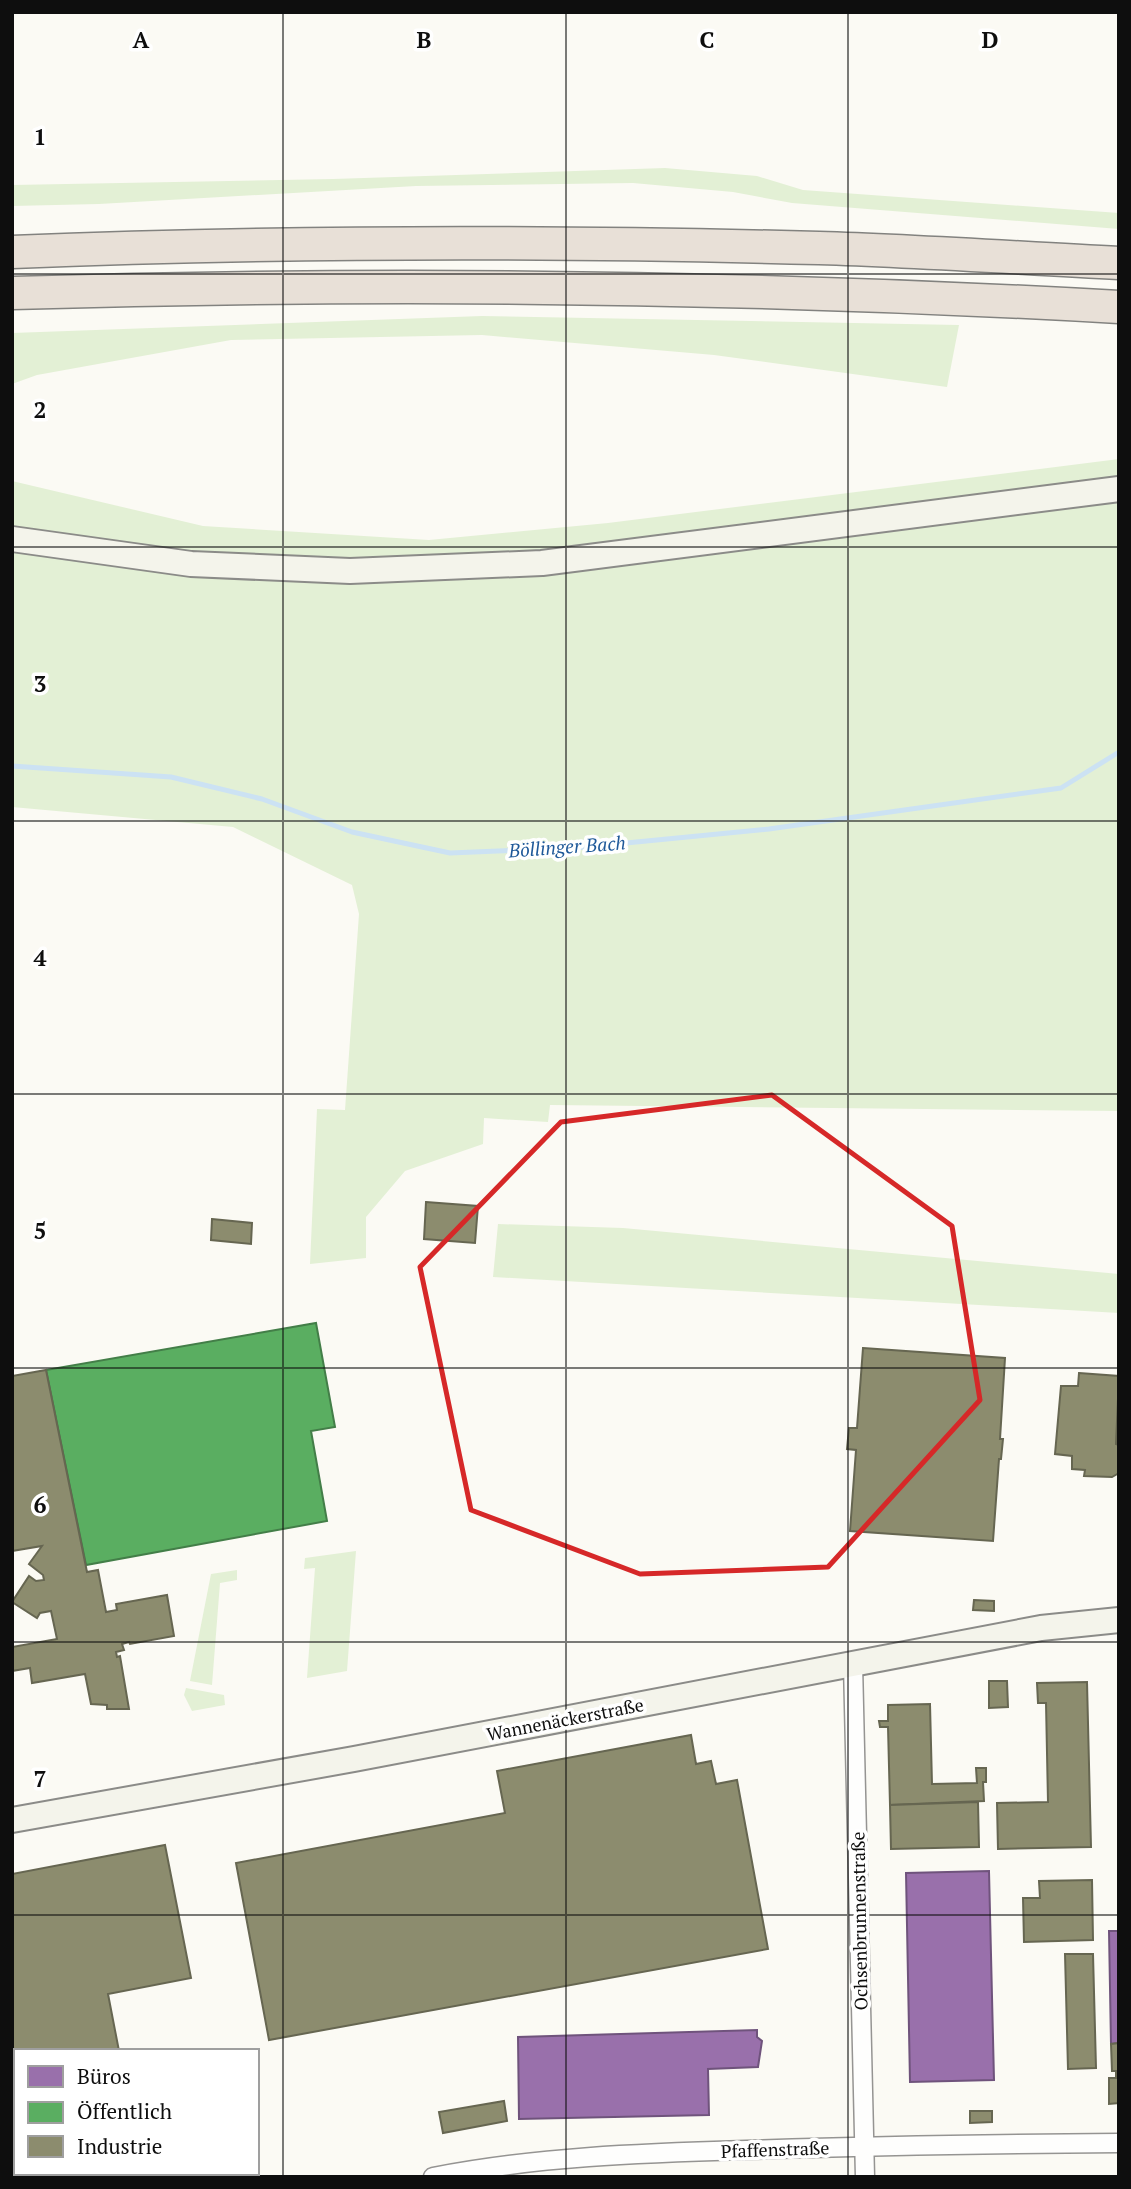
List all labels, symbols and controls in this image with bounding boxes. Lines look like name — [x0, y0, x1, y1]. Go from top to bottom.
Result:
text: A — [133, 24, 150, 55]
text: B — [417, 24, 432, 55]
text: C — [700, 24, 715, 55]
text: D — [982, 24, 999, 55]
text: 1 — [34, 121, 47, 152]
text: 2 — [34, 394, 47, 425]
text: 3 — [34, 668, 47, 699]
water label: Böllinger Bach — [507, 829, 626, 863]
text: 4 — [34, 942, 47, 973]
text: 5 — [34, 1215, 47, 1246]
text: 6 — [34, 1489, 47, 1520]
street label: Wannenäckerstraße — [484, 1692, 646, 1746]
text: 7 — [34, 1763, 47, 1794]
street label: Ochsenbrunnenstraße — [845, 1831, 873, 2011]
legend — [14, 2049, 259, 2175]
text: Büros — [77, 2062, 131, 2090]
text: Öffentlich — [77, 2097, 172, 2125]
text: Industrie — [77, 2132, 162, 2160]
street label: Pfaffenstraße — [720, 2135, 830, 2163]

